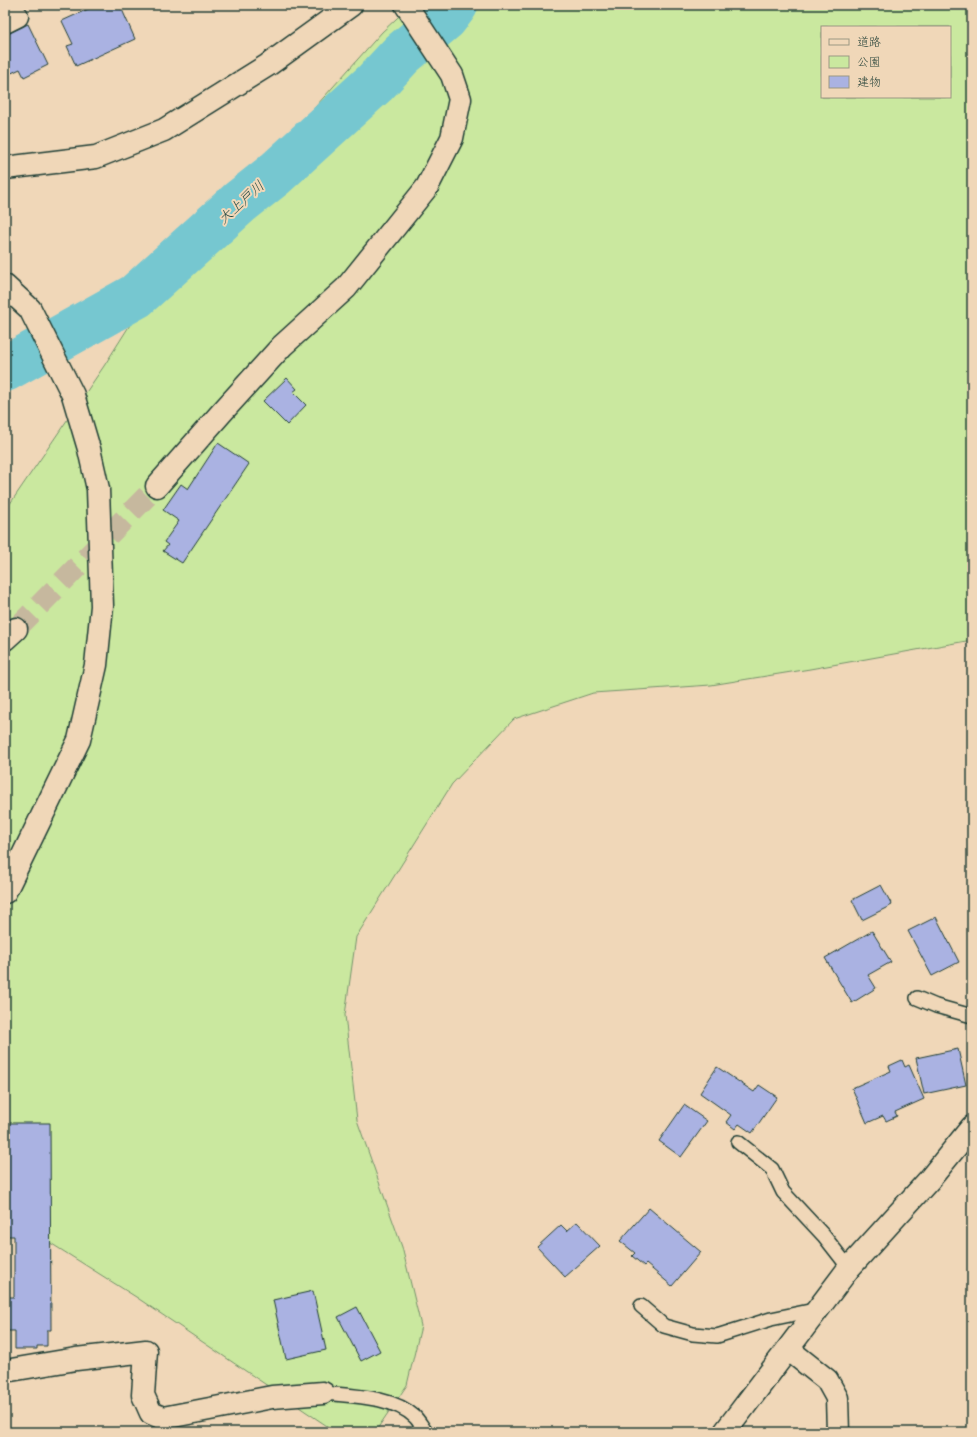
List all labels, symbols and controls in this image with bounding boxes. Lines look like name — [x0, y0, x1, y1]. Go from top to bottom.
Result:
legend — [821, 26, 951, 98]
text: 道路 — [857, 31, 881, 53]
text: 公園 — [857, 51, 881, 73]
text: 建物 — [857, 71, 881, 93]
water label: 大上戸川 — [212, 174, 271, 230]

